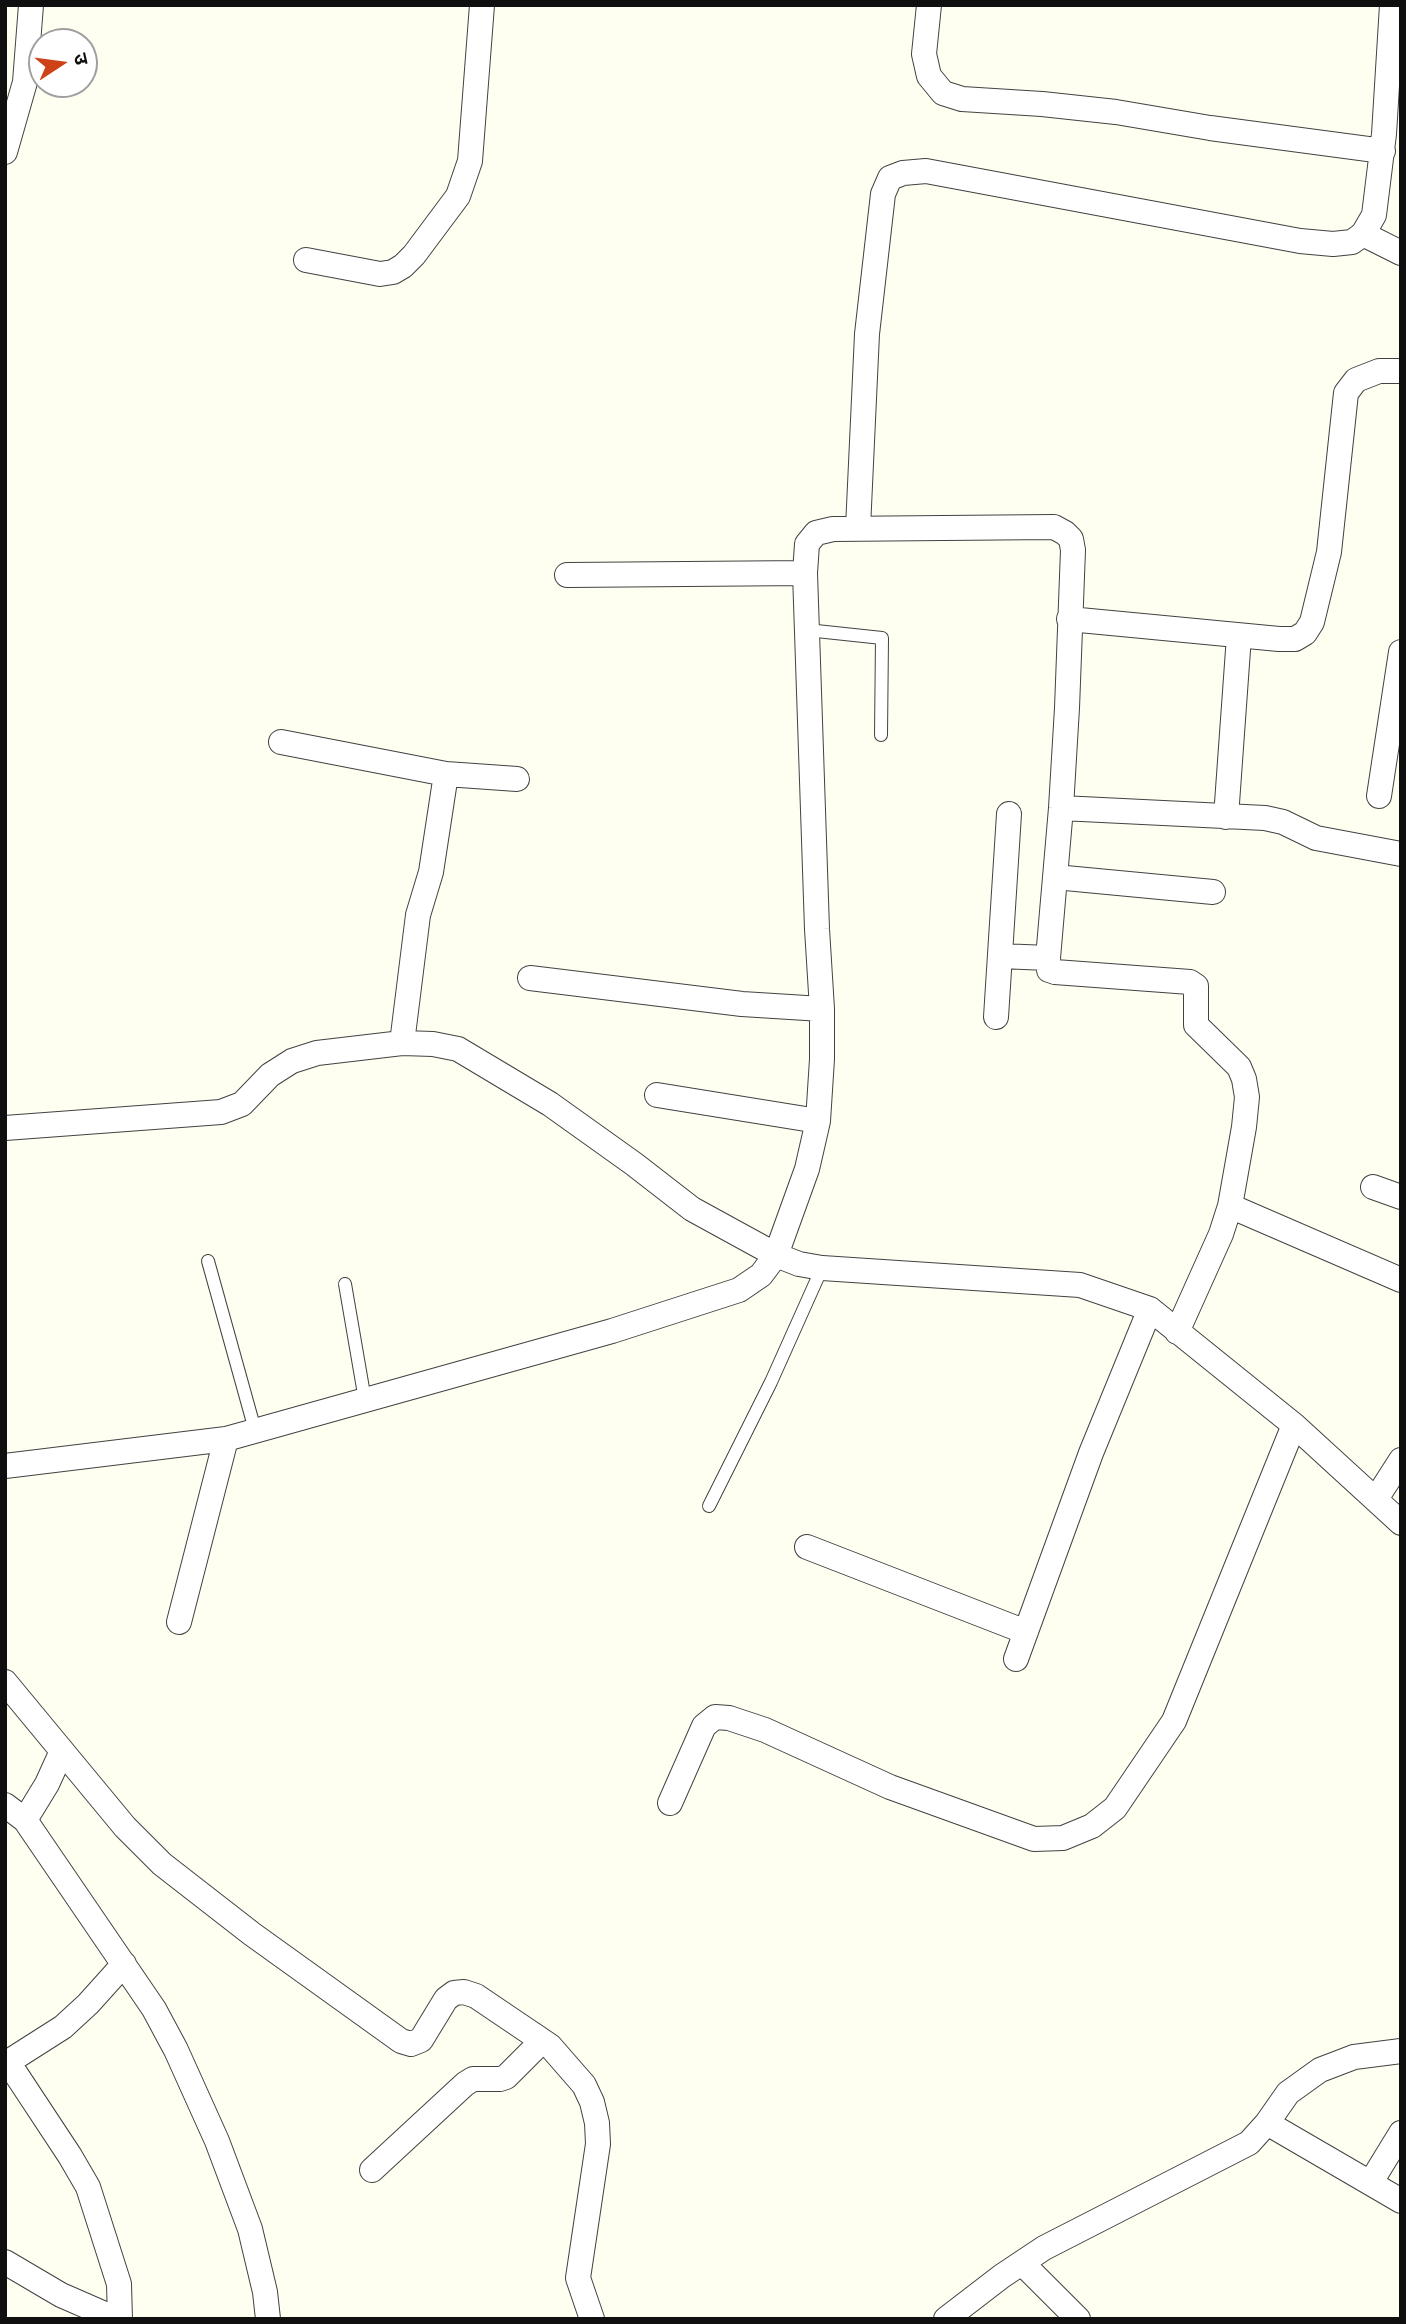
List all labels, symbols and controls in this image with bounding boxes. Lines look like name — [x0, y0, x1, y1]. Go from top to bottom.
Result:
north arrow — [28, 28, 98, 98]
text: उ — [69, 51, 94, 67]

